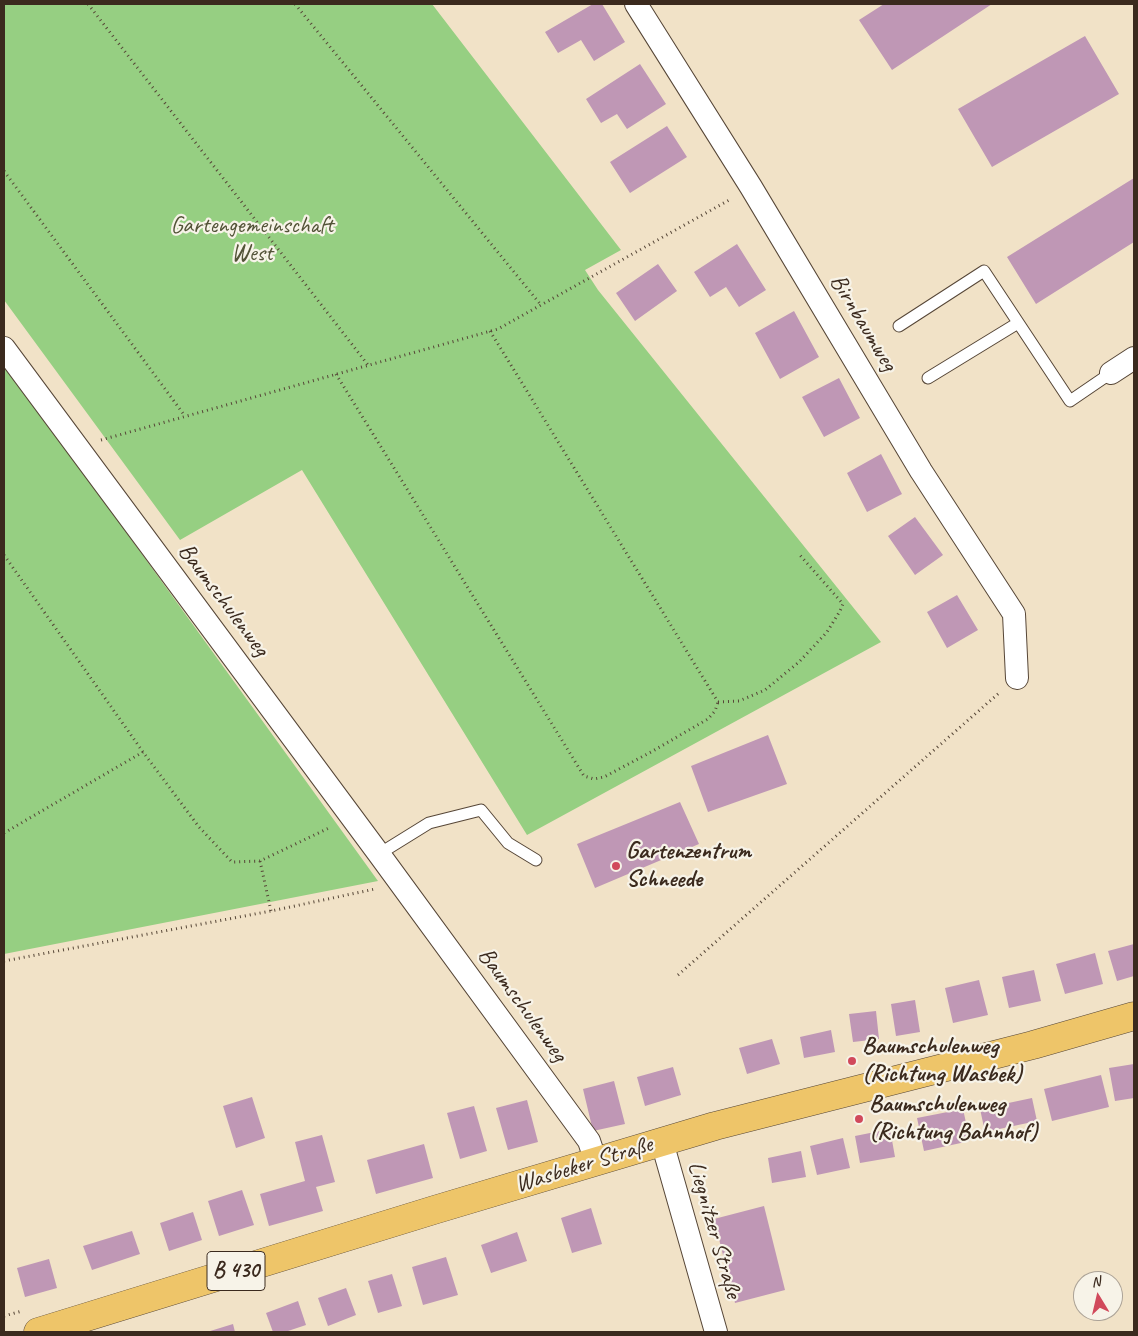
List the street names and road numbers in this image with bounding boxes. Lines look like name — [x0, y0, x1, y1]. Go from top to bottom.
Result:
street label: Birnbaumweg — [823, 269, 903, 377]
street label: Baumschulenweg — [171, 538, 275, 662]
street label: Baumschulenweg — [471, 942, 573, 1068]
street label: Wasbeker Straße — [512, 1131, 656, 1199]
street label: Liegnitzer Straße — [681, 1158, 747, 1302]
road number: B 430 — [207, 1252, 265, 1290]

